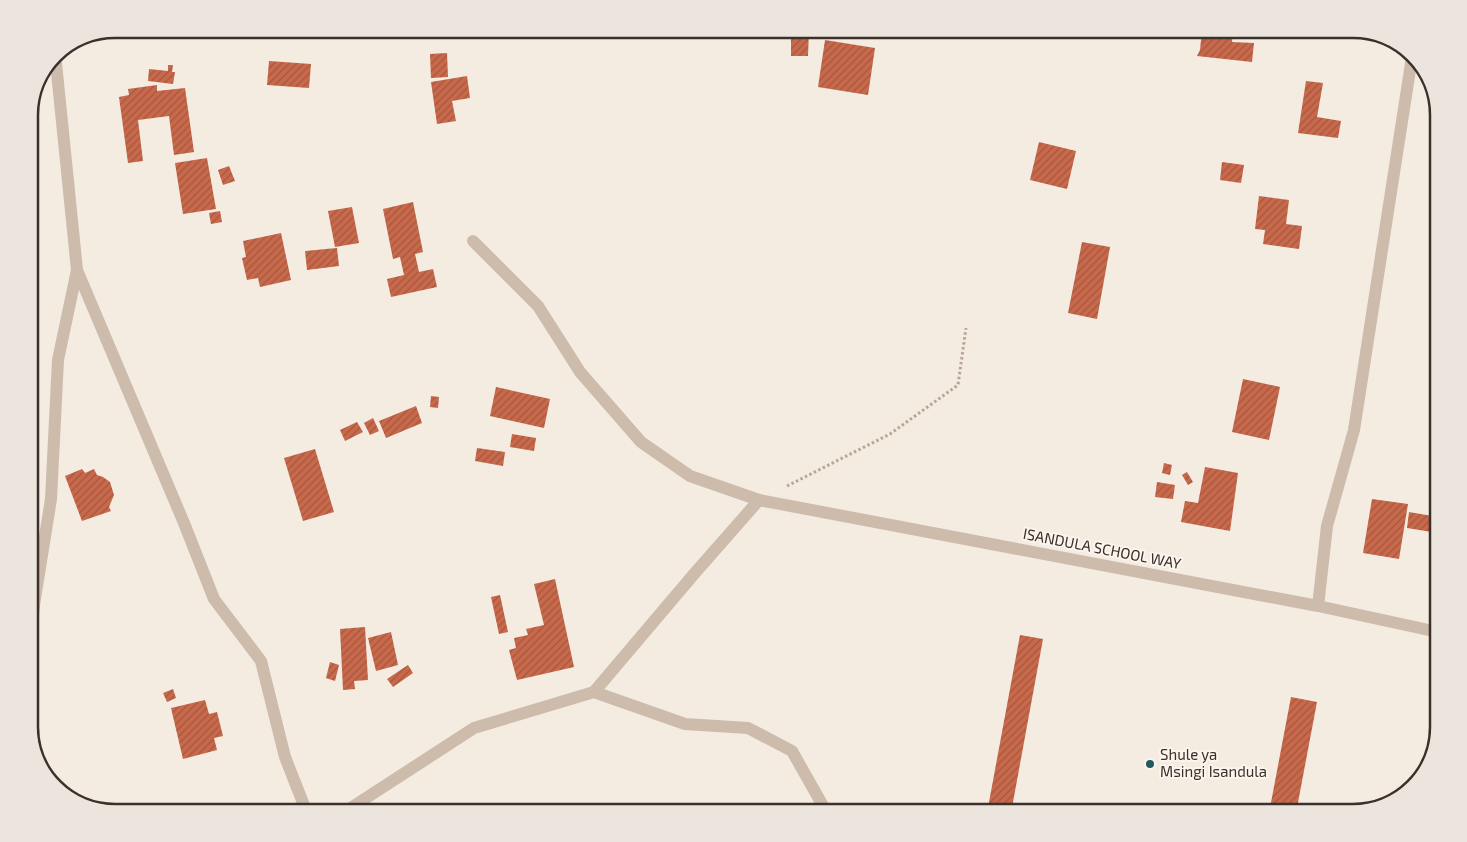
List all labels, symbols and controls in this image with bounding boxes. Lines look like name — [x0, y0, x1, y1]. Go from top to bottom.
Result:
street label: ISANDULA SCHOOL WAY — [1022, 524, 1183, 572]
place label: Shule ya Msingi Isandula — [1160, 745, 1267, 780]
marker: Shule ya Msingi Isandula — [1144, 758, 1156, 770]

